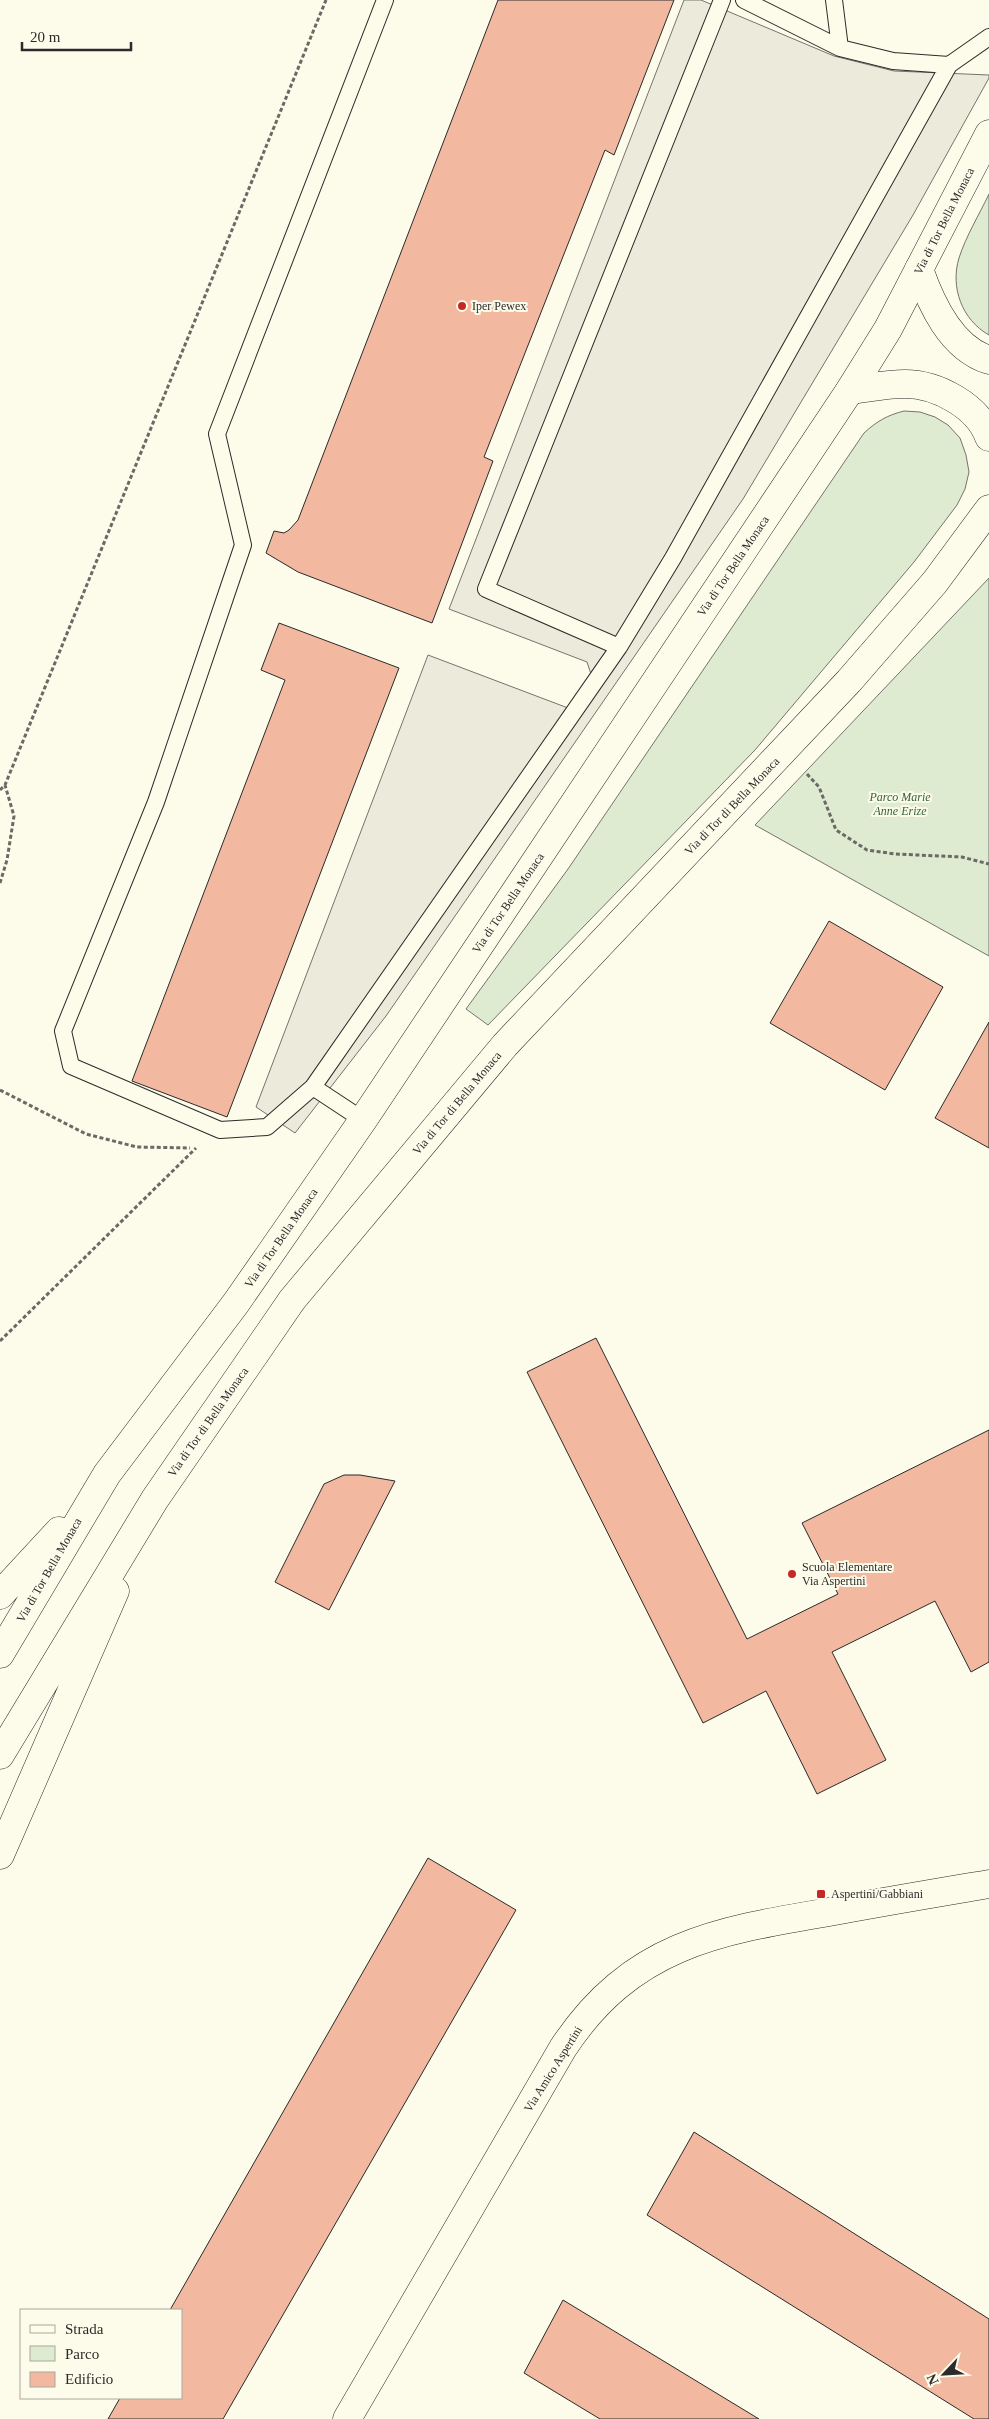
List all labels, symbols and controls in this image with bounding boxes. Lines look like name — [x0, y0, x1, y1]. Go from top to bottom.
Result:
scale bar — [22, 20, 131, 52]
text: 20 m — [30, 29, 61, 45]
street label: Via di Tor Bella Monaca — [911, 165, 977, 277]
place label: Iper Pewex — [472, 299, 526, 313]
marker: Iper Pewex — [456, 300, 468, 312]
street label: Via di Tor Bella Monaca — [694, 513, 772, 619]
street label: Via di Tor di Bella Monaca — [682, 754, 783, 858]
park label: Parco Marie Anne Erize — [868, 790, 931, 818]
street label: Via di Tor Bella Monaca — [469, 850, 547, 956]
street label: Via di Tor di Bella Monaca — [410, 1048, 505, 1157]
street label: Via di Tor Bella Monaca — [241, 1185, 321, 1290]
street label: Via di Tor di Bella Monaca — [165, 1364, 252, 1479]
street label: Via di Tor Bella Monaca — [13, 1515, 85, 1625]
place label: Scuola Elementare Via Aspertini — [802, 1560, 892, 1588]
marker: Scuola Elementare Via Aspertini — [786, 1568, 798, 1580]
place label: Aspertini/Gabbiani — [831, 1887, 924, 1901]
marker: Aspertini/Gabbiani — [815, 1888, 827, 1900]
street label: Via Amico Aspertini — [521, 2023, 585, 2115]
legend — [20, 2309, 182, 2399]
text: Strada — [65, 2321, 104, 2337]
text: Parco — [65, 2346, 99, 2362]
north arrow — [919, 2349, 969, 2399]
text: Edificio — [65, 2371, 113, 2387]
text: N — [924, 2372, 942, 2387]

